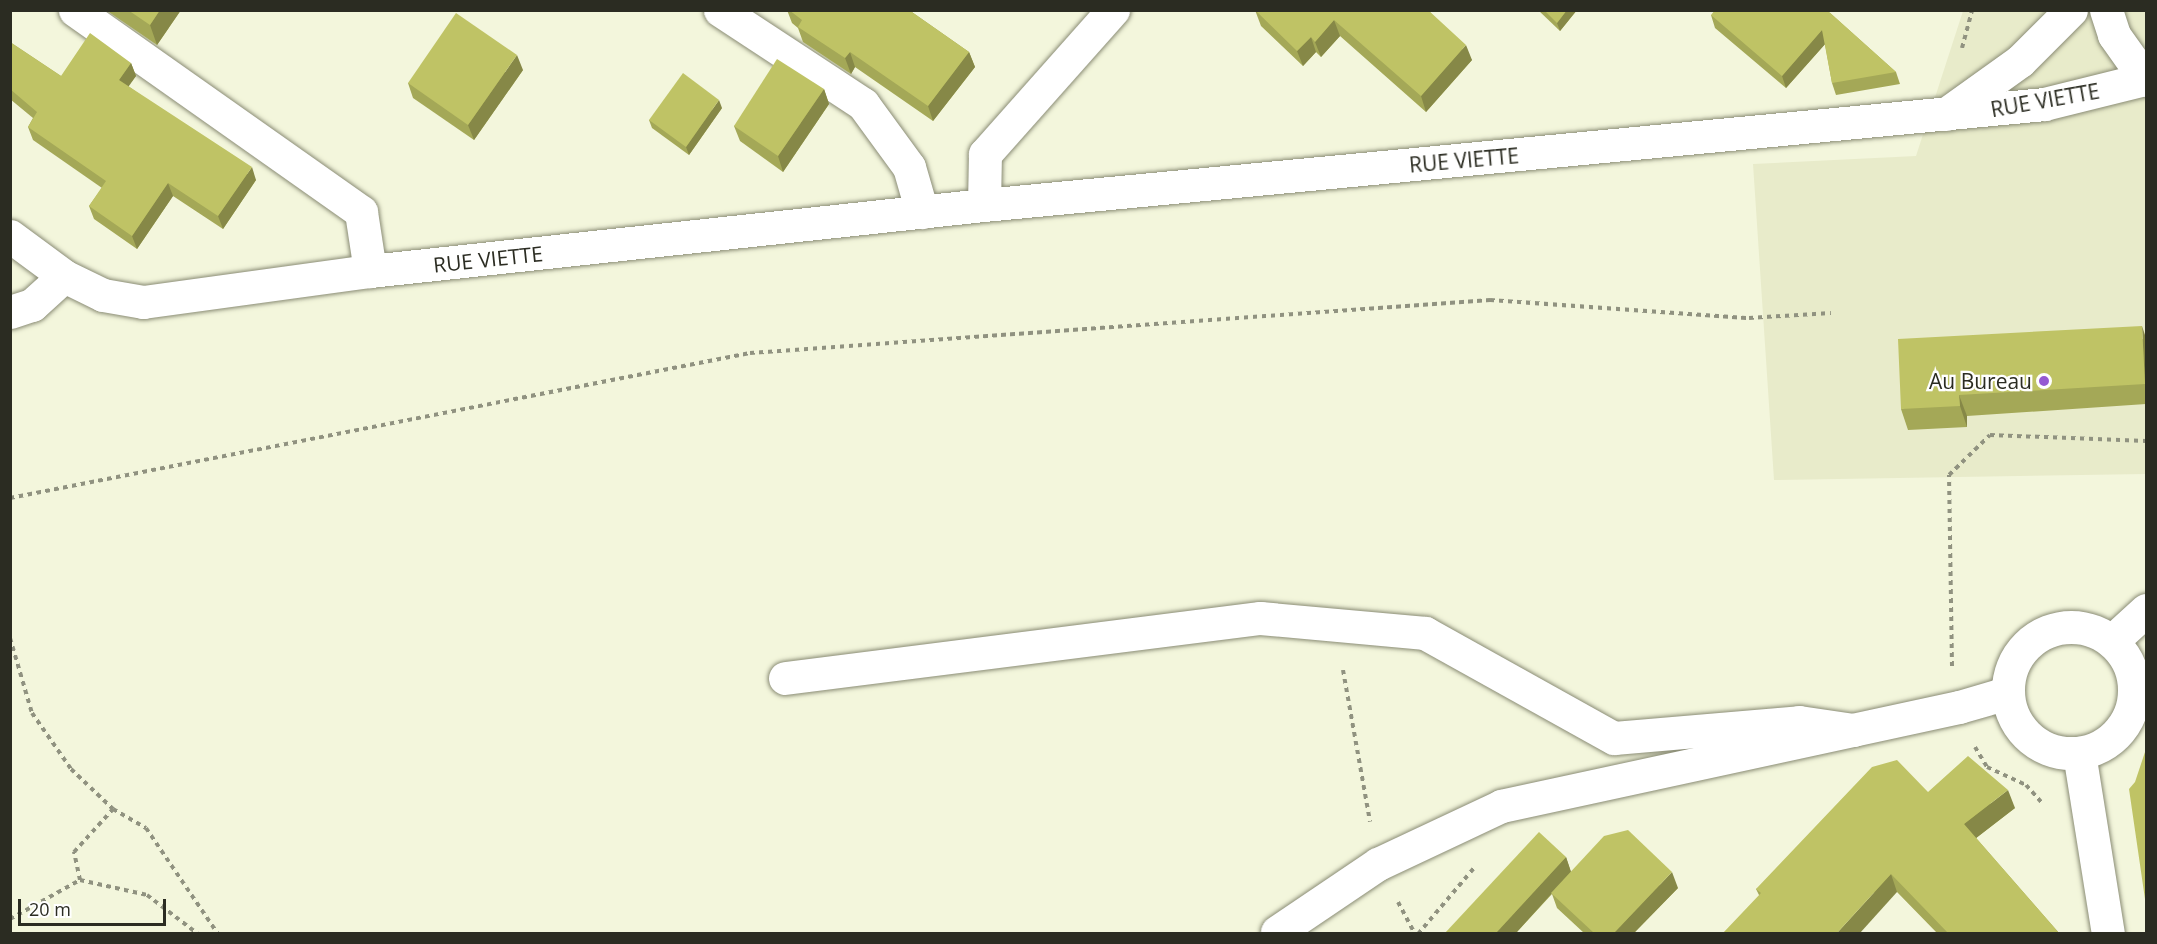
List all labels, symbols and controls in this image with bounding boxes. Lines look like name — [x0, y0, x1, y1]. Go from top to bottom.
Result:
street label: RUE VIETTE — [1989, 78, 2101, 122]
street label: RUE VIETTE — [1408, 143, 1520, 177]
street label: RUE VIETTE — [432, 241, 544, 277]
place label: Au Bureau — [1929, 368, 2032, 394]
marker: Au Bureau — [2037, 374, 2051, 388]
scale bar — [21, 887, 170, 925]
text: 20 m — [29, 897, 71, 921]

